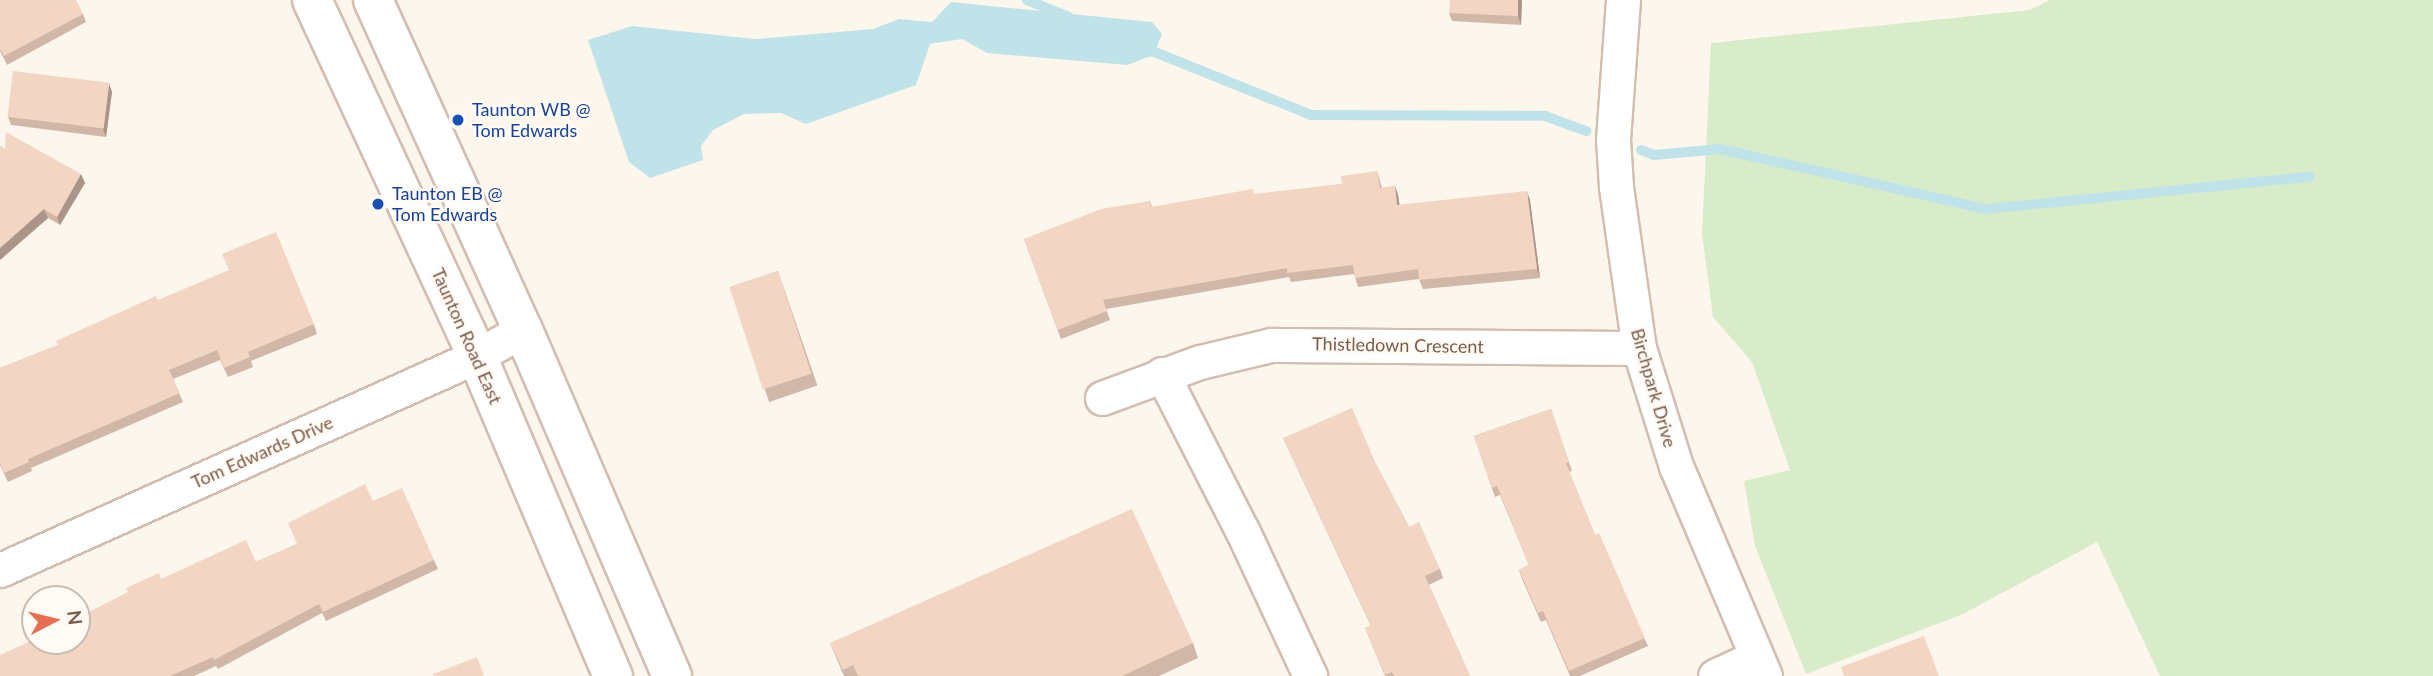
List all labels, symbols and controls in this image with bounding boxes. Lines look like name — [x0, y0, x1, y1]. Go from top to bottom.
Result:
place label: Taunton WB @ Tom Edwards — [472, 99, 591, 142]
marker: Taunton WB @ Tom Edwards — [450, 112, 466, 128]
place label: Taunton EB @ Tom Edwards — [392, 183, 502, 226]
marker: Taunton EB @ Tom Edwards — [370, 196, 386, 212]
street label: Taunton Road East — [427, 265, 507, 407]
street label: Birchpark Drive — [1627, 326, 1681, 450]
street label: Thistledown Crescent — [1312, 333, 1484, 357]
street label: Tom Edwards Drive — [188, 411, 336, 493]
north arrow — [21, 585, 91, 655]
text: N — [63, 609, 88, 626]

